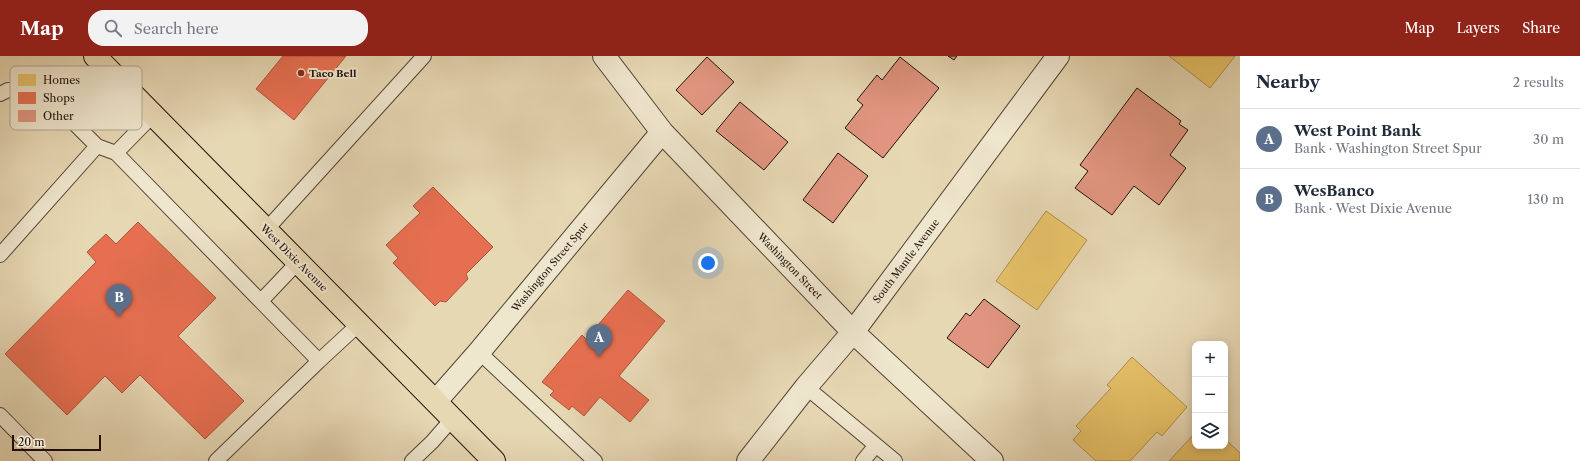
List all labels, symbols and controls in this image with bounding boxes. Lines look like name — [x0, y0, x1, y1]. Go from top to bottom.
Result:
search box — [88, 10, 368, 46]
text: Map — [20, 17, 64, 40]
icon: search — [102, 17, 124, 39]
text: Search here — [134, 19, 219, 38]
text: Map — [1404, 19, 1434, 37]
text: Layers — [1456, 19, 1500, 37]
text: Share — [1522, 19, 1560, 37]
legend — [10, 66, 142, 130]
place label: Taco Bell — [309, 67, 357, 80]
marker: Taco Bell — [296, 68, 306, 78]
text: Nearby — [1256, 72, 1320, 92]
text: Homes — [43, 73, 80, 87]
text: 2 results — [1513, 74, 1564, 90]
text: Shops — [43, 91, 75, 105]
text: Other — [43, 109, 74, 123]
text: West Point Bank — [1294, 121, 1421, 140]
text: A — [1264, 131, 1274, 147]
text: 30 m — [1533, 131, 1564, 147]
text: Bank · Washington Street Spur — [1294, 140, 1482, 156]
text: WesBanco — [1294, 181, 1374, 200]
text: B — [1264, 191, 1274, 207]
text: 130 m — [1528, 191, 1564, 207]
text: Bank · West Dixie Avenue — [1294, 200, 1452, 216]
street label: South Mantle Avenue — [870, 216, 942, 306]
street label: Washington Street Spur — [508, 219, 592, 315]
street label: West Dixie Avenue — [257, 221, 331, 295]
street label: Washington Street — [754, 229, 825, 302]
your location — [698, 253, 718, 273]
pin: B — [106, 284, 132, 317]
pin: A — [586, 324, 612, 357]
map controls — [1192, 341, 1228, 449]
button: + — [1192, 341, 1228, 377]
button: − — [1192, 377, 1228, 413]
button: layers — [1192, 413, 1228, 449]
scale bar — [12, 433, 101, 452]
text: 20 m — [18, 435, 44, 449]

